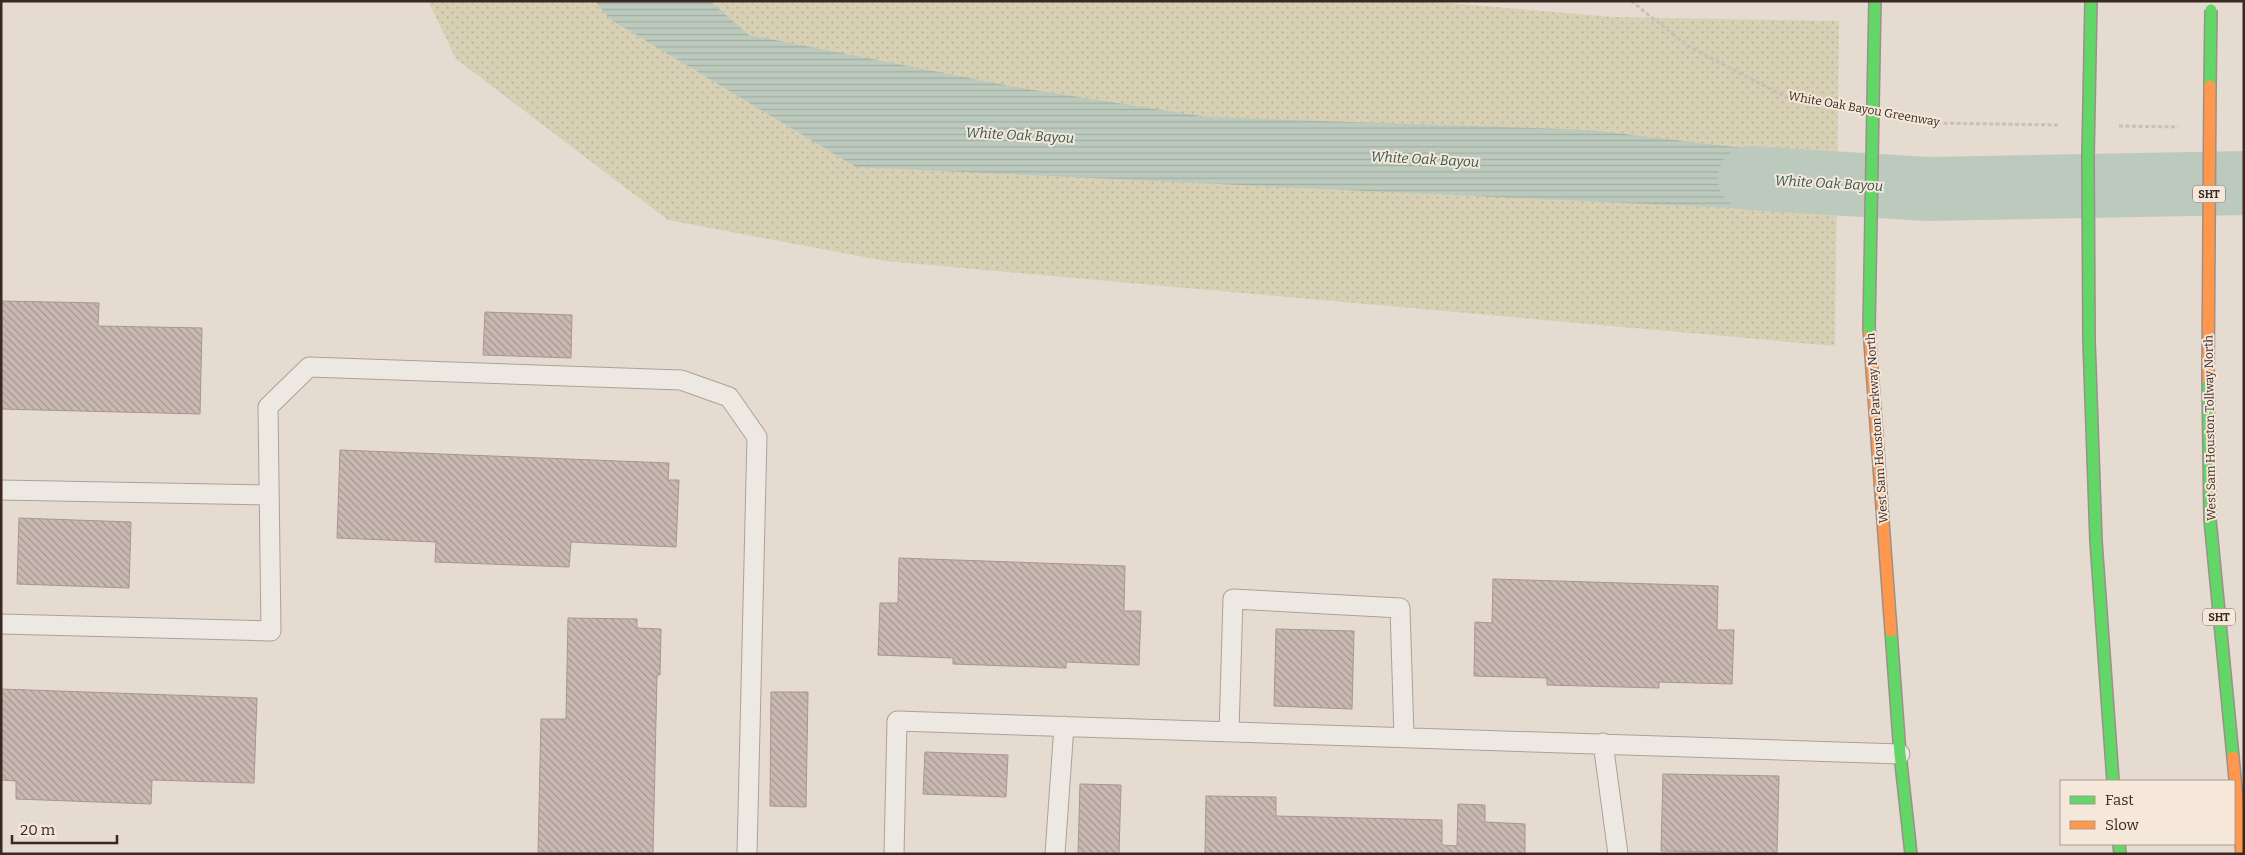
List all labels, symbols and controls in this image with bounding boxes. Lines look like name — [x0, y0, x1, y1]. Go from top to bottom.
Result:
street label: White Oak Bayou Greenway — [1787, 89, 1941, 129]
water label: White Oak Bayou — [965, 124, 1075, 147]
water label: White Oak Bayou — [1370, 148, 1480, 171]
water label: White Oak Bayou — [1774, 172, 1884, 195]
road number: SHT — [2193, 185, 2225, 202]
street label: West Sam Houston Parkway North — [1863, 332, 1891, 524]
street label: West Sam Houston Tollway North — [2201, 334, 2219, 521]
road number: SHT — [2203, 608, 2235, 626]
legend — [2060, 780, 2235, 845]
text: Fast — [2105, 791, 2134, 809]
scale bar — [12, 812, 118, 844]
text: Slow — [2105, 816, 2140, 834]
text: 20 m — [20, 821, 56, 839]

